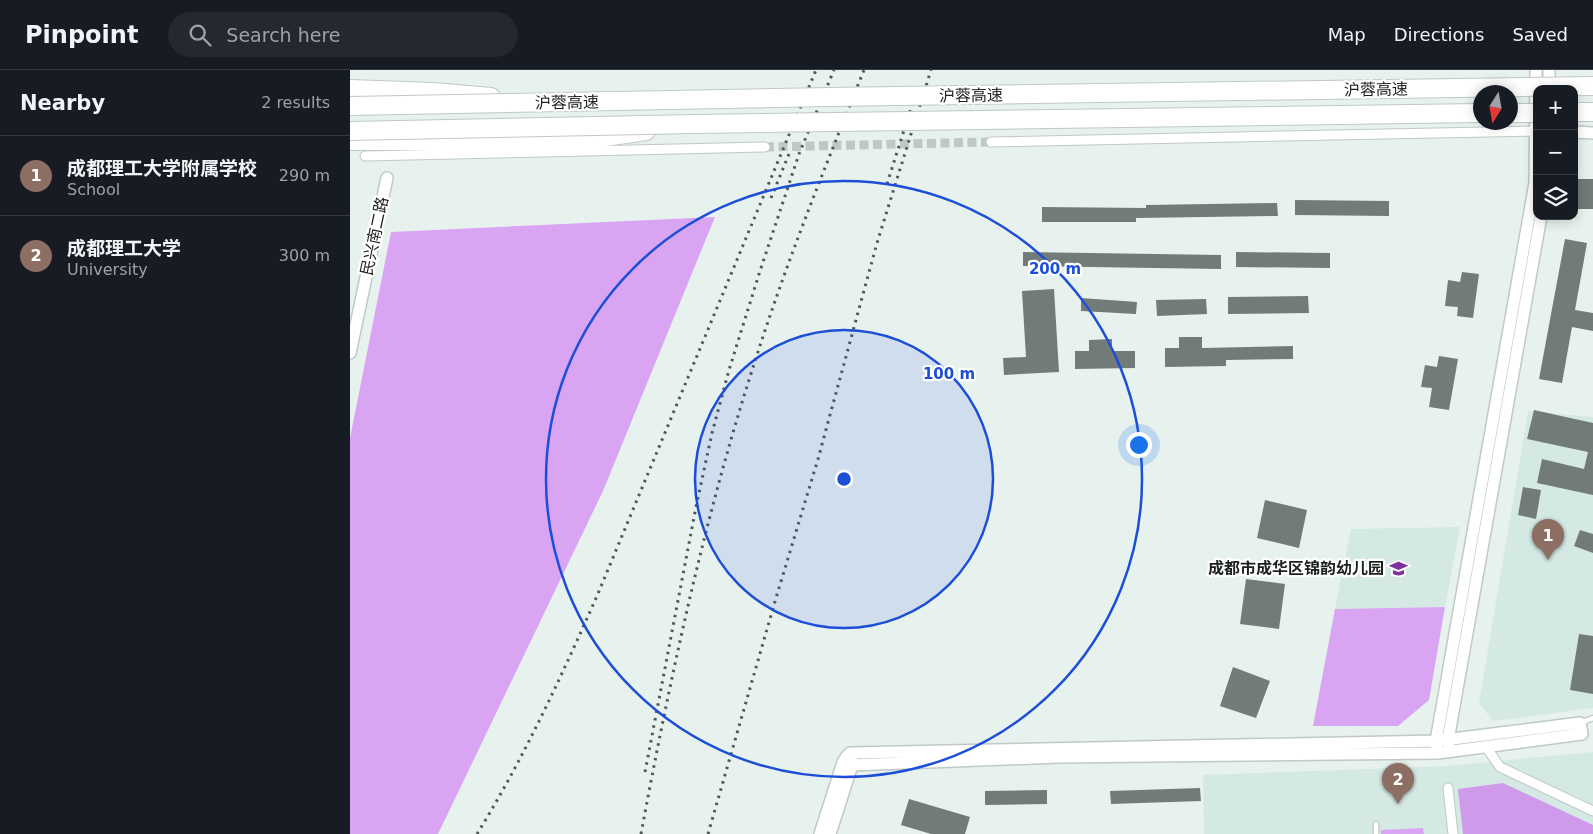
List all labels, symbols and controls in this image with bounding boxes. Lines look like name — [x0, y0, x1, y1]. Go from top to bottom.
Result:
search box — [168, 12, 518, 57]
text: Pinpoint — [25, 21, 138, 49]
icon: search — [186, 21, 214, 49]
text: Search here — [226, 24, 341, 46]
text: Map — [1328, 24, 1366, 45]
text: Directions — [1394, 24, 1484, 45]
text: Saved — [1512, 24, 1568, 45]
street label: 沪蓉高速 — [1344, 79, 1408, 100]
street label: 沪蓉高速 — [939, 85, 1003, 106]
north arrow — [1473, 85, 1518, 130]
map controls — [1533, 85, 1578, 220]
button: + — [1533, 85, 1578, 130]
text: Nearby — [20, 91, 105, 115]
street label: 沪蓉高速 — [535, 92, 599, 113]
text: 2 results — [261, 93, 330, 112]
button: − — [1533, 130, 1578, 175]
text: 成都理工大学附属学校 — [67, 157, 257, 179]
text: 1 — [30, 166, 42, 185]
text: 290 m — [279, 166, 330, 185]
button: layers — [1533, 175, 1578, 220]
text: School — [67, 180, 120, 199]
street label: 民兴南二路 — [357, 195, 392, 277]
text: 成都理工大学 — [67, 237, 181, 259]
text: 2 — [30, 246, 42, 265]
text: 300 m — [279, 246, 330, 265]
text: University — [67, 260, 148, 279]
text: 200 m — [1029, 260, 1081, 278]
text: 100 m — [923, 365, 975, 383]
your location — [1126, 432, 1152, 458]
centre of rings — [835, 470, 853, 488]
pin: 1 — [1532, 519, 1564, 560]
school or university icon: 成都市成华区锦韵幼儿园 — [1388, 558, 1408, 578]
place label: 成都市成华区锦韵幼儿园 — [1208, 559, 1384, 578]
pin: 2 — [1382, 763, 1414, 804]

